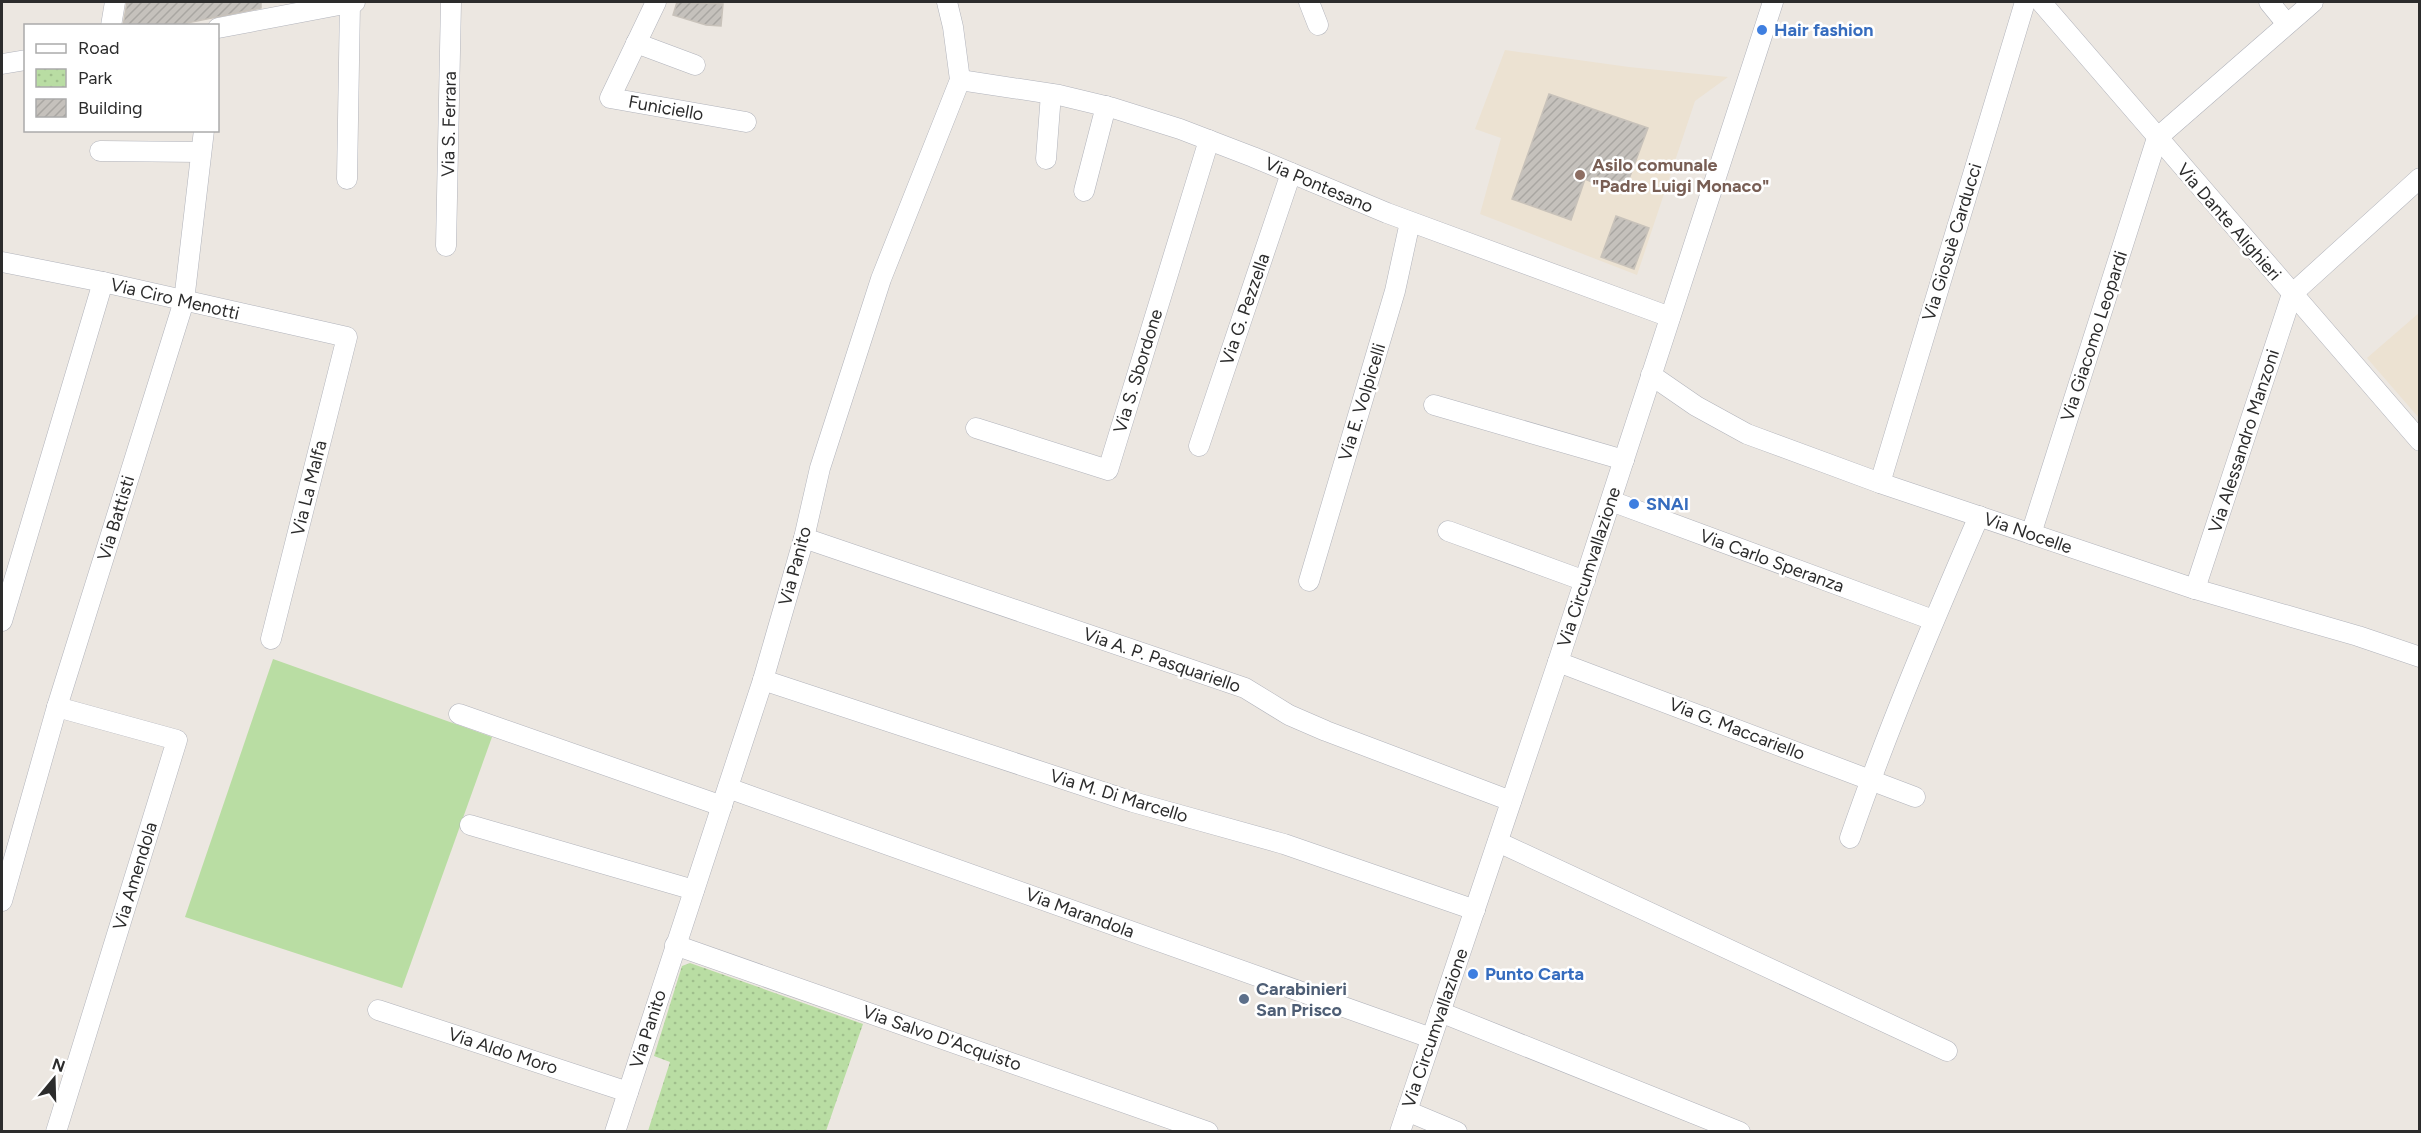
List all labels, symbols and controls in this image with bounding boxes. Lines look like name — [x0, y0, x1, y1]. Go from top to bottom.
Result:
place label: Hair fashion — [1774, 19, 1873, 41]
marker: Hair fashion — [1755, 23, 1769, 37]
legend — [24, 24, 219, 132]
text: Road — [78, 37, 119, 59]
text: Park — [78, 67, 113, 89]
street label: Via S. Ferrara — [437, 71, 461, 177]
street label: Funiciello — [627, 91, 705, 125]
text: Building — [78, 97, 143, 119]
street label: Via Pontesano — [1261, 152, 1377, 218]
place label: Asilo comunale "Padre Luigi Monaco" — [1592, 154, 1769, 197]
street label: Via Dante Alighieri — [2172, 159, 2286, 285]
street label: Via Giosuè Carducci — [1918, 160, 1986, 324]
marker: Asilo comunale "Padre Luigi Monaco" — [1573, 168, 1587, 182]
street label: Via Giacomo Leopardi — [2056, 248, 2132, 424]
street label: Via G. Pezzella — [1216, 250, 1274, 368]
street label: Via Ciro Menotti — [108, 273, 242, 325]
street label: Via S. Sbordone — [1109, 306, 1167, 436]
street label: Via E. Volpicelli — [1334, 341, 1390, 463]
street label: Via Alessandro Manzoni — [2204, 346, 2284, 536]
street label: Via La Malfa — [287, 438, 331, 538]
street label: Via Battisti — [93, 473, 139, 563]
street label: Via Circumvallazione — [1553, 484, 1625, 650]
place label: SNAI — [1646, 493, 1689, 515]
marker: SNAI — [1627, 497, 1641, 511]
street label: Via Nocelle — [1981, 508, 2075, 558]
street label: Via Panito — [774, 524, 816, 608]
street label: Via Carlo Speranza — [1697, 525, 1847, 597]
street label: Via A. P. Pasquariello — [1080, 623, 1244, 697]
street label: Via G. Maccariello — [1666, 693, 1808, 765]
street label: Via M. Di Marcello — [1047, 765, 1191, 827]
street label: Via Amendola — [108, 819, 162, 933]
street label: Via Marandola — [1023, 883, 1137, 943]
street label: Via Circumvallazione — [1397, 945, 1473, 1111]
place label: Punto Carta — [1485, 963, 1584, 985]
marker: Punto Carta — [1466, 967, 1480, 981]
place label: Carabinieri San Prisco — [1256, 978, 1347, 1021]
street label: Via Panito — [625, 987, 671, 1071]
marker: Carabinieri San Prisco — [1237, 992, 1251, 1006]
street label: Via Salvo D'Acquisto — [860, 1000, 1024, 1076]
street label: Via Aldo Moro — [445, 1023, 561, 1079]
north arrow — [24, 1049, 84, 1109]
text: N — [50, 1054, 68, 1076]

